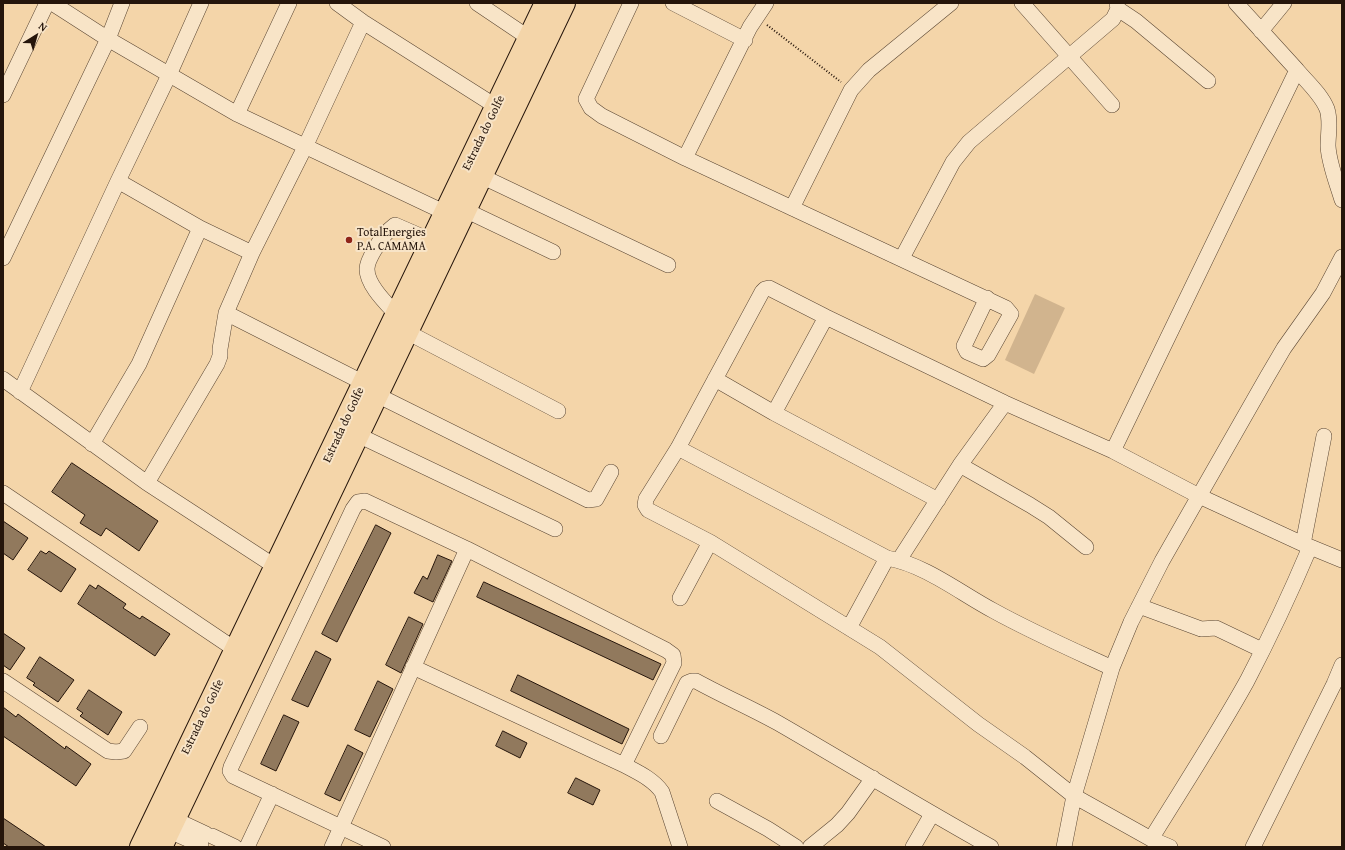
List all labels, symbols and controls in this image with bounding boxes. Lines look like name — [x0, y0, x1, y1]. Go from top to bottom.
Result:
north arrow — [16, 16, 56, 56]
text: N — [35, 18, 51, 35]
street label: Estrada do Golfe — [460, 93, 508, 173]
place label: TotalEnergies P.A. CAMAMA — [357, 226, 426, 254]
marker: TotalEnergies P.A. CAMAMA — [344, 235, 354, 245]
street label: Estrada do Golfe — [320, 385, 368, 465]
street label: Estrada do Golfe — [179, 677, 227, 757]

